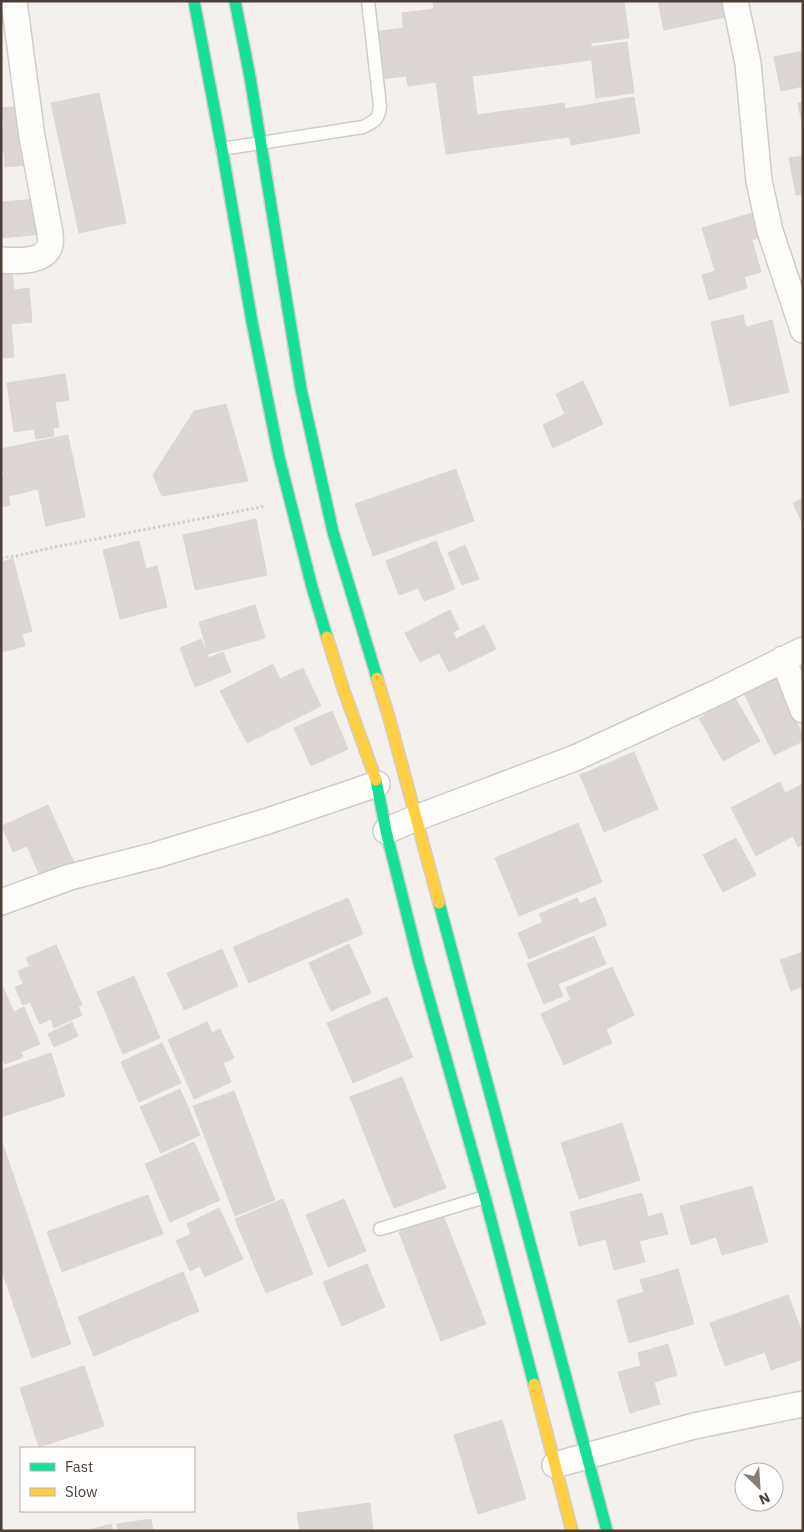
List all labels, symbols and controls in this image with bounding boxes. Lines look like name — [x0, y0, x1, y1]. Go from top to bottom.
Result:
legend — [20, 1447, 195, 1512]
text: Fast — [65, 1457, 93, 1476]
north arrow — [734, 1462, 784, 1512]
text: Slow — [65, 1482, 98, 1501]
text: N — [756, 1488, 773, 1509]

